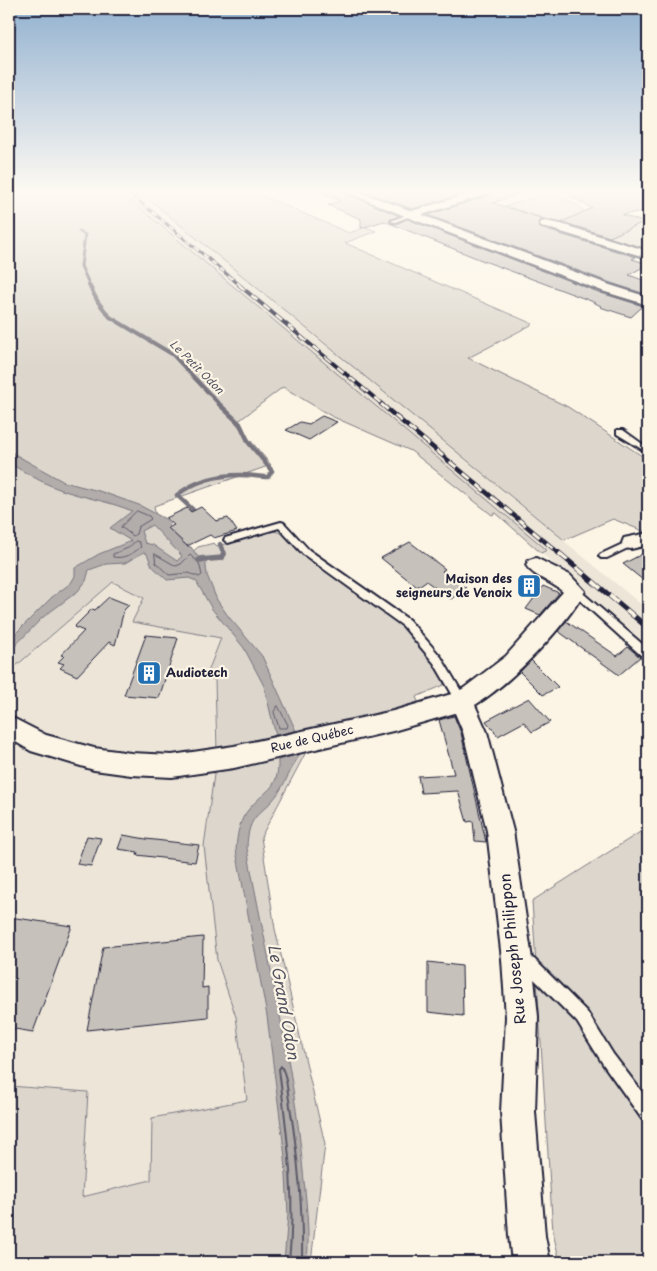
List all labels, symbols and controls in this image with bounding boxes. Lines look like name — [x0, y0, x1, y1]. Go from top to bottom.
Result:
water label: Le Petit Odon — [166, 336, 228, 398]
place label: Maison des seigneurs de Venoix — [396, 569, 513, 601]
building icon: Maison des seigneurs de Venoix — [516, 573, 542, 599]
building icon: Audiotech — [136, 660, 162, 686]
place label: Audiotech — [166, 663, 228, 681]
street label: Rue de Québec — [269, 720, 355, 756]
street label: Rue Joseph Philippon — [492, 873, 531, 1026]
water label: Le Grand Odon — [263, 942, 307, 1062]

